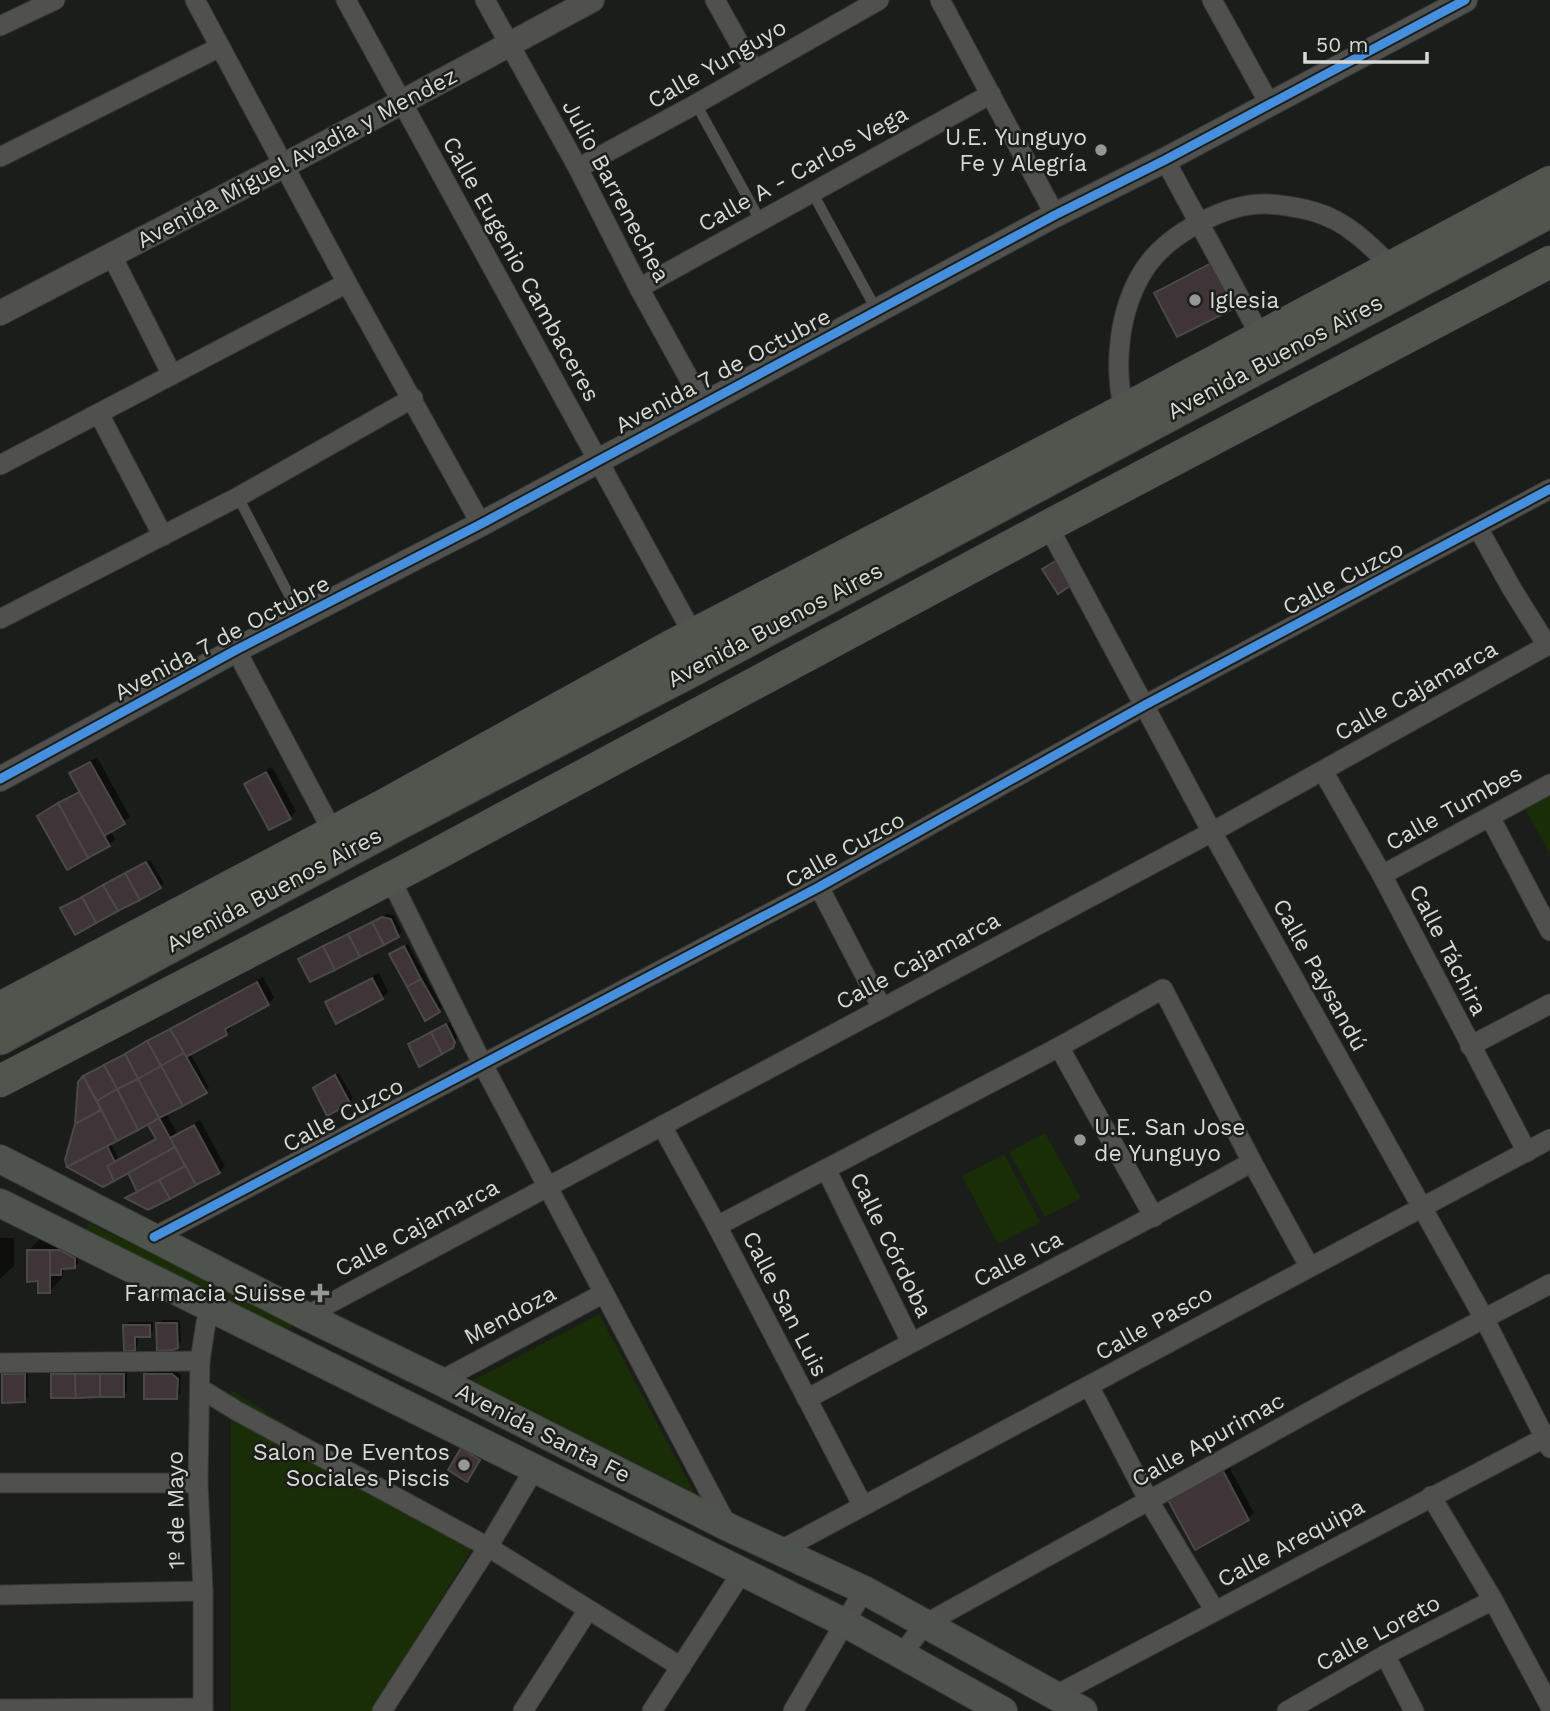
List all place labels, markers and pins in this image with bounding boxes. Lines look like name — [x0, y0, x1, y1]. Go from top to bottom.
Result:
place label: U.E. Yunguyo Fe y Alegría — [945, 124, 1087, 177]
marker: U.E. Yunguyo Fe y Alegría — [1093, 142, 1109, 158]
place label: Iglesia — [1209, 287, 1279, 314]
marker: Iglesia — [1187, 292, 1203, 308]
place label: U.E. San Jose de Yunguyo — [1094, 1114, 1246, 1167]
marker: U.E. San Jose de Yunguyo — [1072, 1132, 1088, 1148]
place label: Farmacia Suisse — [124, 1280, 306, 1307]
marker: Farmacia Suisse — [312, 1285, 328, 1301]
place label: Salon De Eventos Sociales Piscis — [253, 1439, 450, 1492]
marker: Salon De Eventos Sociales Piscis — [456, 1457, 472, 1473]

